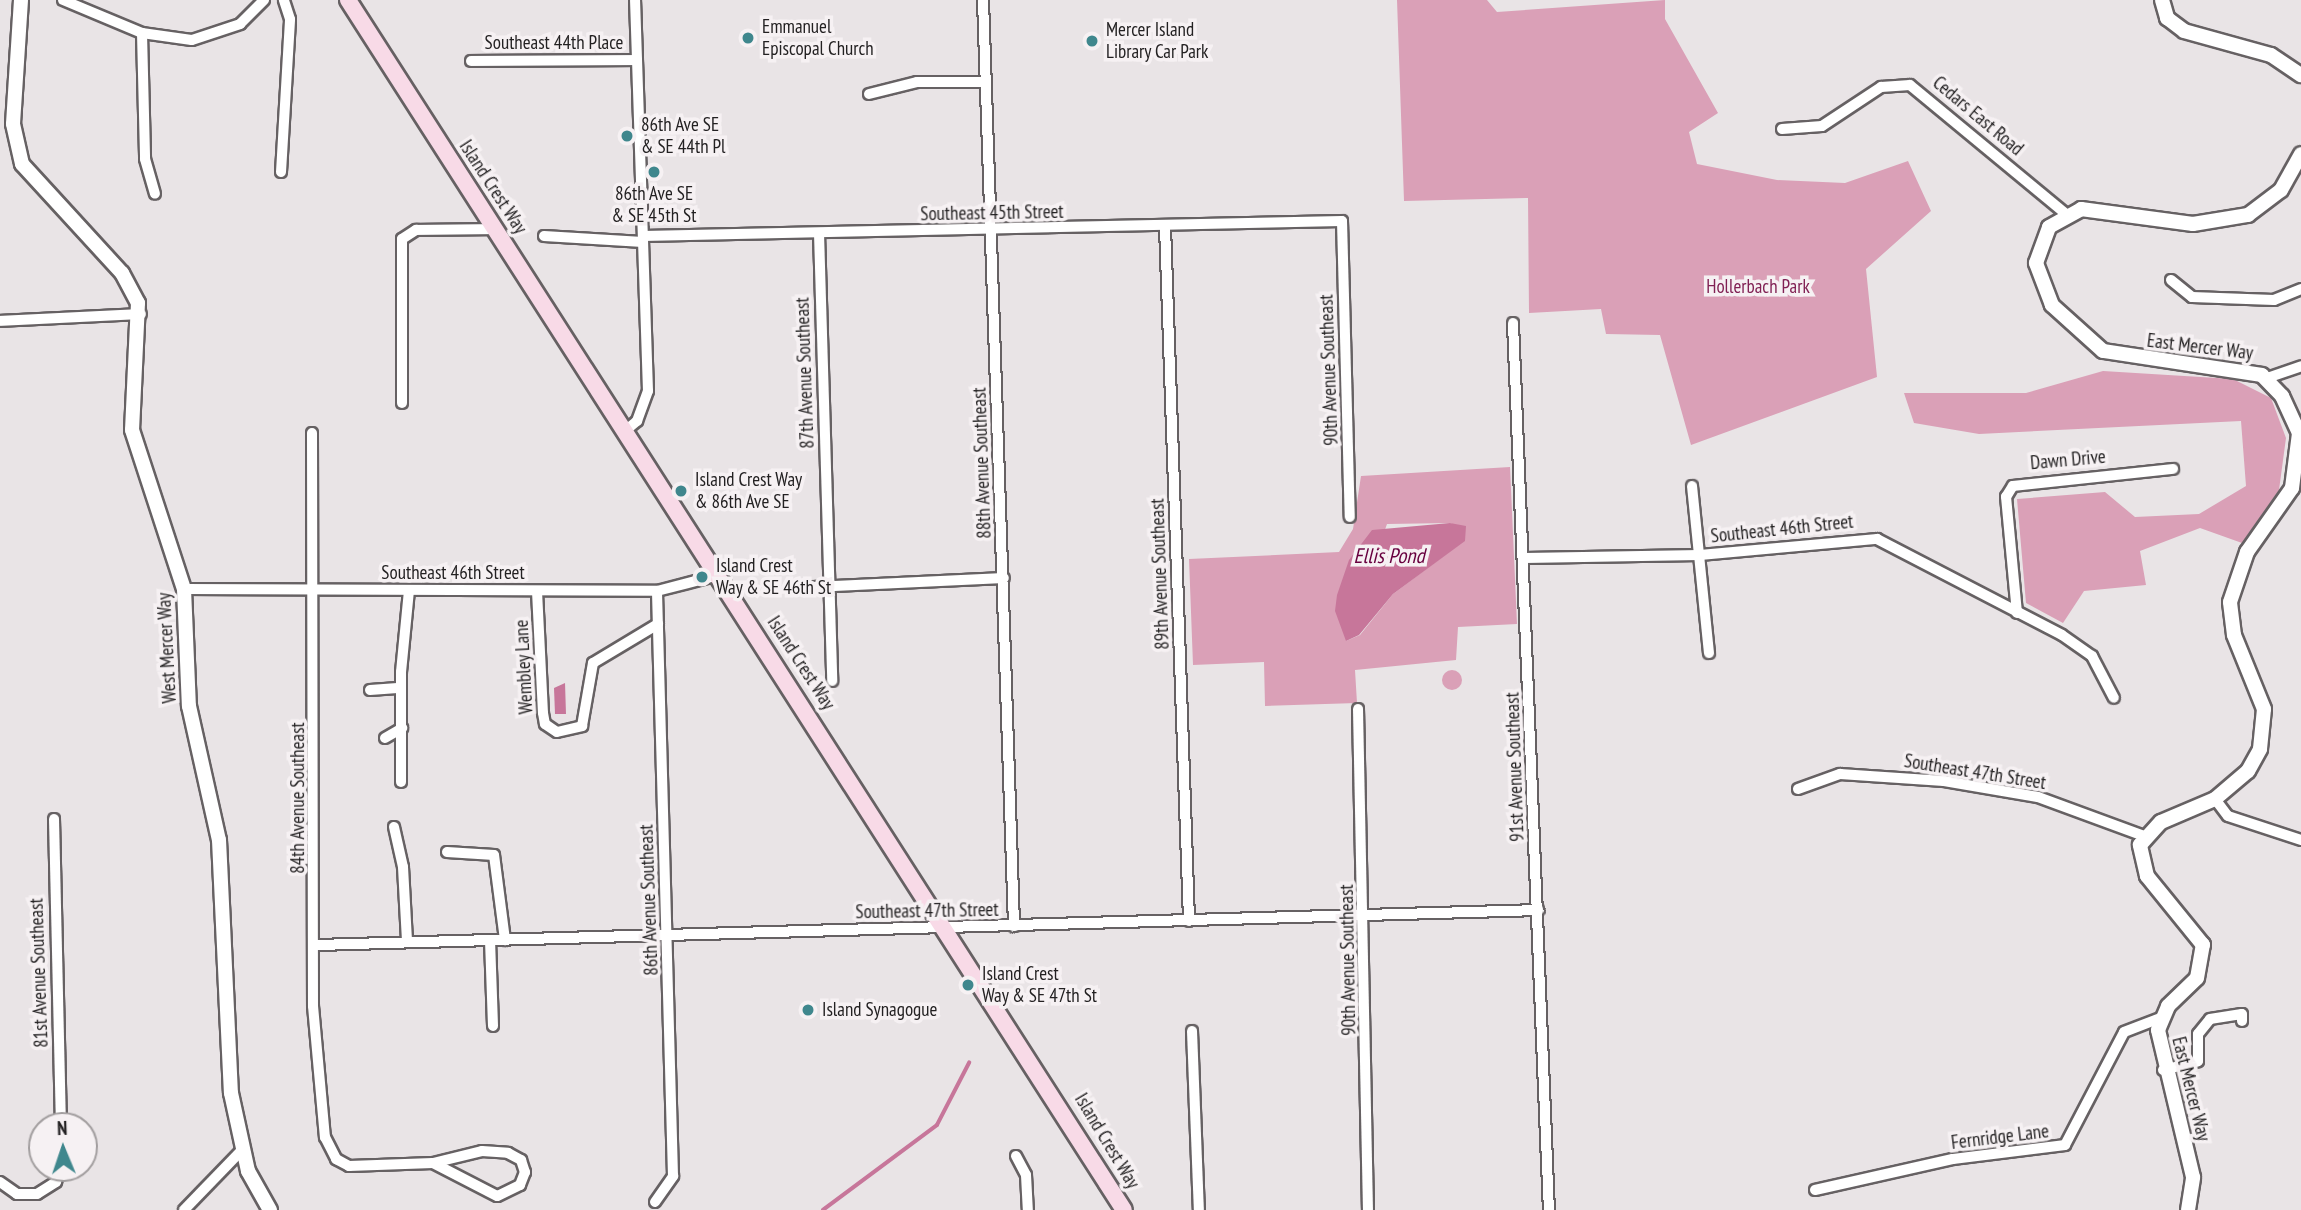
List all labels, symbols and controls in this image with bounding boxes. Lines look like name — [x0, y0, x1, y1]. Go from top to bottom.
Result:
place label: Emmanuel Episcopal Church — [762, 16, 874, 60]
place label: Mercer Island Library Car Park — [1106, 19, 1209, 63]
marker: Emmanuel Episcopal Church — [740, 30, 756, 46]
street label: Southeast 44th Place — [485, 32, 623, 54]
marker: Mercer Island Library Car Park — [1084, 33, 1100, 49]
street label: Cedars East Road — [1928, 71, 2028, 161]
place label: 86th Ave SE & SE 44th Pl — [641, 114, 726, 158]
marker: 86th Ave SE & SE 44th Pl — [619, 128, 635, 144]
street label: Island Crest Way — [454, 136, 532, 238]
marker: 86th Ave SE & SE 45th St — [646, 164, 662, 180]
place label: 86th Ave SE & SE 45th St — [612, 183, 696, 227]
street label: Southeast 45th Street — [920, 200, 1064, 226]
park label: Hollerbach Park — [1706, 276, 1810, 298]
street label: 90th Avenue Southeast — [1315, 294, 1343, 446]
street label: 87th Avenue Southeast — [791, 297, 819, 449]
street label: East Mercer Way — [2146, 329, 2254, 365]
street label: 88th Avenue Southeast — [968, 387, 996, 539]
street label: Dawn Drive — [2029, 445, 2107, 475]
place label: Island Crest Way & 86th Ave SE — [695, 469, 803, 513]
marker: Island Crest Way & 86th Ave SE — [673, 483, 689, 499]
street label: 89th Avenue Southeast — [1146, 498, 1174, 650]
street label: Southeast 46th Street — [1710, 510, 1854, 548]
water label: Ellis Pond — [1353, 543, 1425, 569]
place label: Island Crest Way & SE 46th St — [716, 555, 832, 599]
street label: Southeast 46th Street — [381, 562, 525, 584]
marker: Island Crest Way & SE 46th St — [694, 569, 710, 585]
street label: West Mercer Way — [153, 592, 181, 704]
street label: Island Crest Way — [762, 612, 840, 714]
street label: Wembley Lane — [510, 619, 538, 715]
street label: 91st Avenue Southeast — [1501, 692, 1529, 842]
street label: 84th Avenue Southeast — [287, 722, 309, 874]
street label: Southeast 47th Street — [1903, 750, 2047, 794]
street label: 86th Avenue Southeast — [635, 824, 663, 976]
street label: 90th Avenue Southeast — [1335, 884, 1361, 1036]
street label: 81st Avenue Southeast — [25, 898, 53, 1048]
street label: Southeast 47th Street — [855, 898, 999, 924]
place label: Island Crest Way & SE 47th St — [982, 963, 1098, 1007]
marker: Island Crest Way & SE 47th St — [960, 977, 976, 993]
place label: Island Synagogue — [822, 999, 937, 1021]
marker: Island Synagogue — [800, 1002, 816, 1018]
street label: East Mercer Way — [2167, 1034, 2215, 1144]
street label: Island Crest Way — [1070, 1089, 1144, 1193]
north arrow — [28, 1112, 98, 1182]
text: N — [57, 1116, 68, 1140]
street label: Fernridge Lane — [1950, 1120, 2050, 1154]

